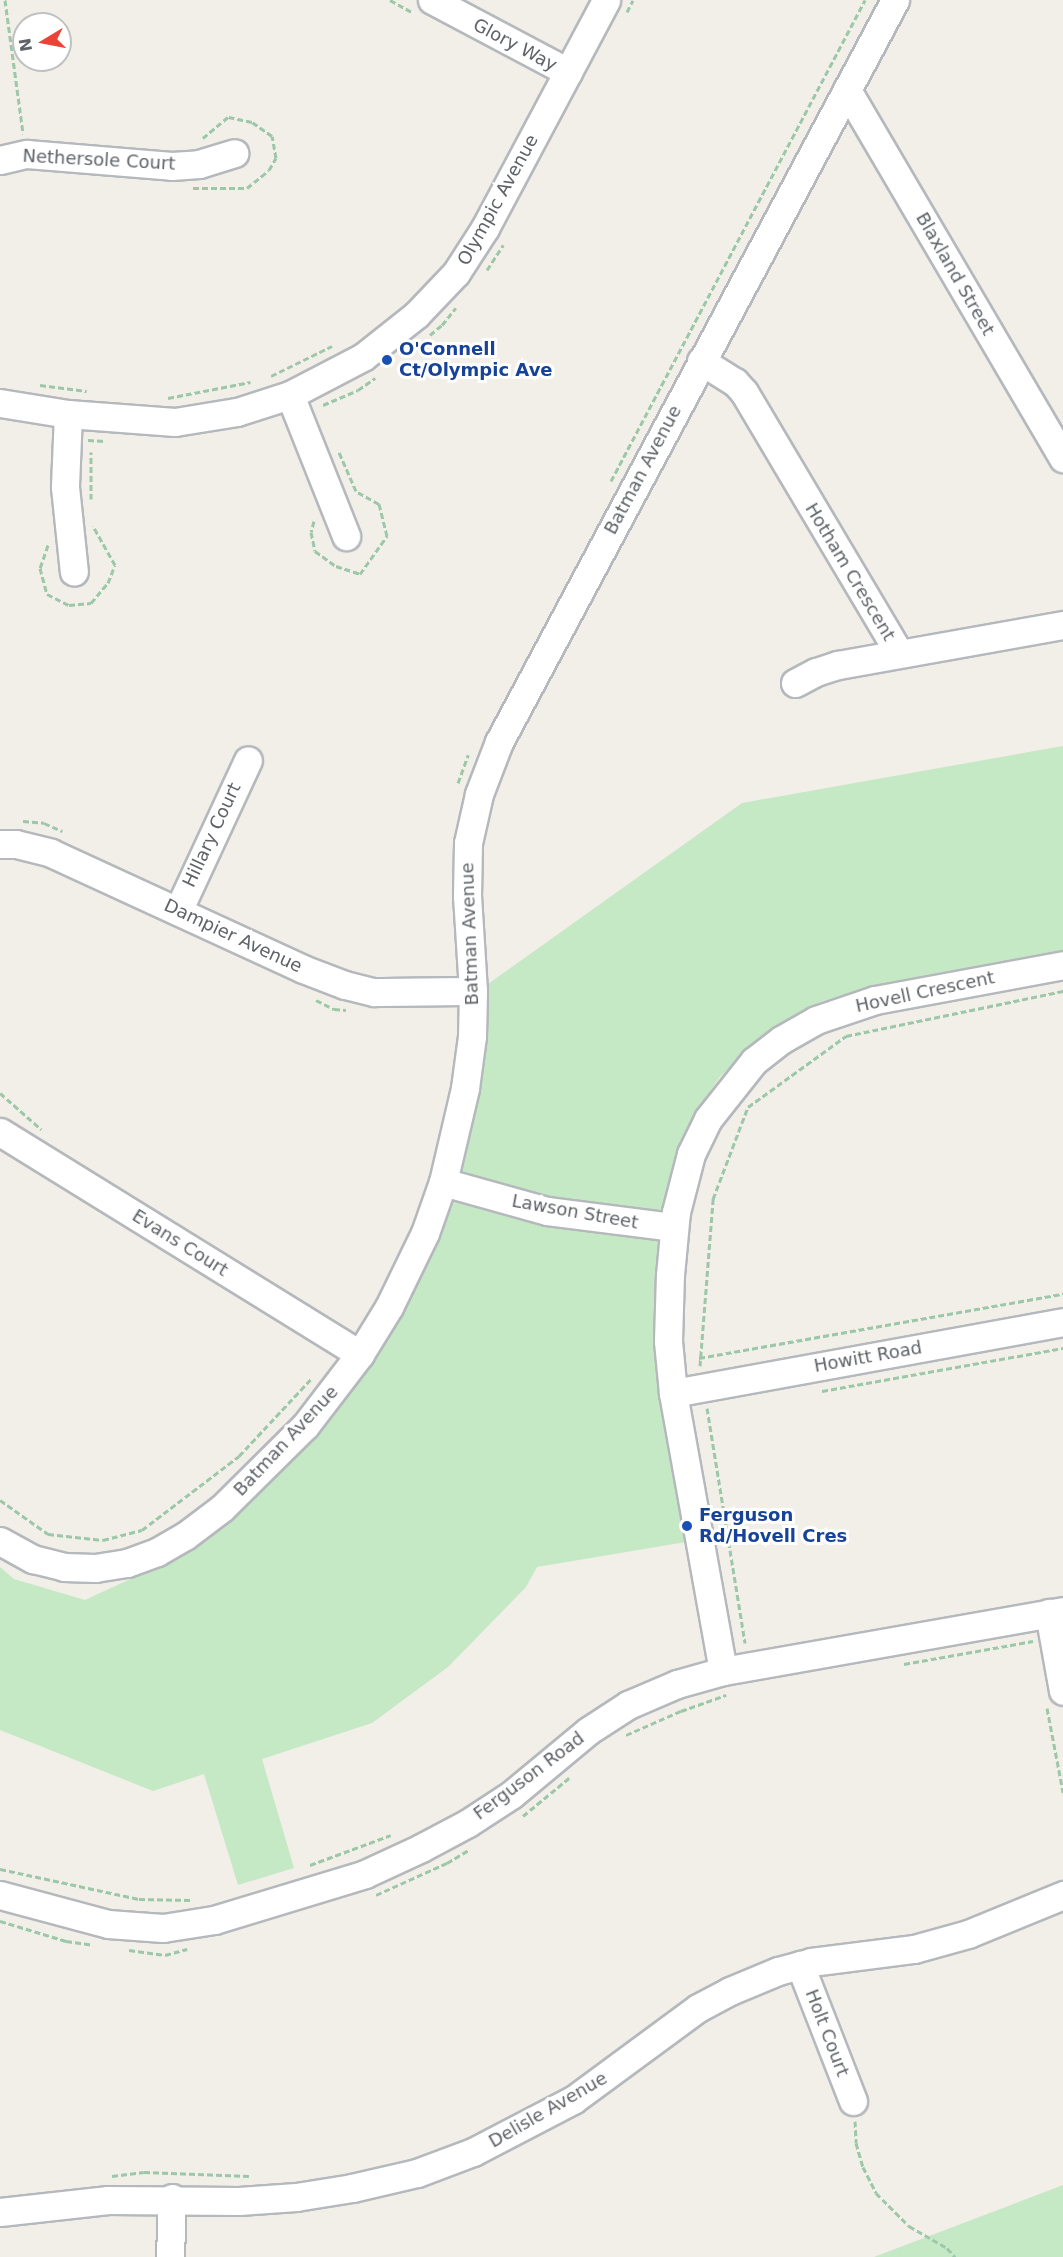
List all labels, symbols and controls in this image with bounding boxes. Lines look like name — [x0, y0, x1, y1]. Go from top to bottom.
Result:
north arrow — [12, 12, 72, 72]
street label: Glory Way — [469, 14, 561, 76]
text: N — [15, 37, 36, 53]
street label: Olympic Avenue — [453, 131, 543, 269]
street label: Nethersole Court — [22, 145, 176, 175]
street label: Blaxland Street — [911, 209, 999, 339]
place label: O'Connell Ct/Olympic Ave — [399, 339, 553, 382]
marker: O'Connell Ct/Olympic Ave — [380, 353, 394, 367]
street label: Batman Avenue — [600, 402, 686, 538]
street label: Hotham Crescent — [800, 499, 900, 645]
street label: Hillary Court — [178, 779, 246, 891]
street label: Batman Avenue — [457, 862, 483, 1006]
street label: Dampier Avenue — [160, 895, 306, 977]
street label: Hovell Crescent — [854, 967, 996, 1017]
street label: Lawson Street — [510, 1190, 640, 1234]
street label: Evans Court — [128, 1205, 232, 1281]
street label: Howitt Road — [812, 1337, 924, 1377]
street label: Batman Avenue — [229, 1381, 343, 1501]
place label: Ferguson Rd/Hovell Cres — [699, 1505, 847, 1547]
marker: Ferguson Rd/Hovell Cres — [680, 1519, 694, 1533]
street label: Ferguson Road — [469, 1727, 589, 1825]
street label: Holt Court — [800, 1986, 854, 2080]
street label: Delisle Avenue — [485, 2067, 611, 2153]

